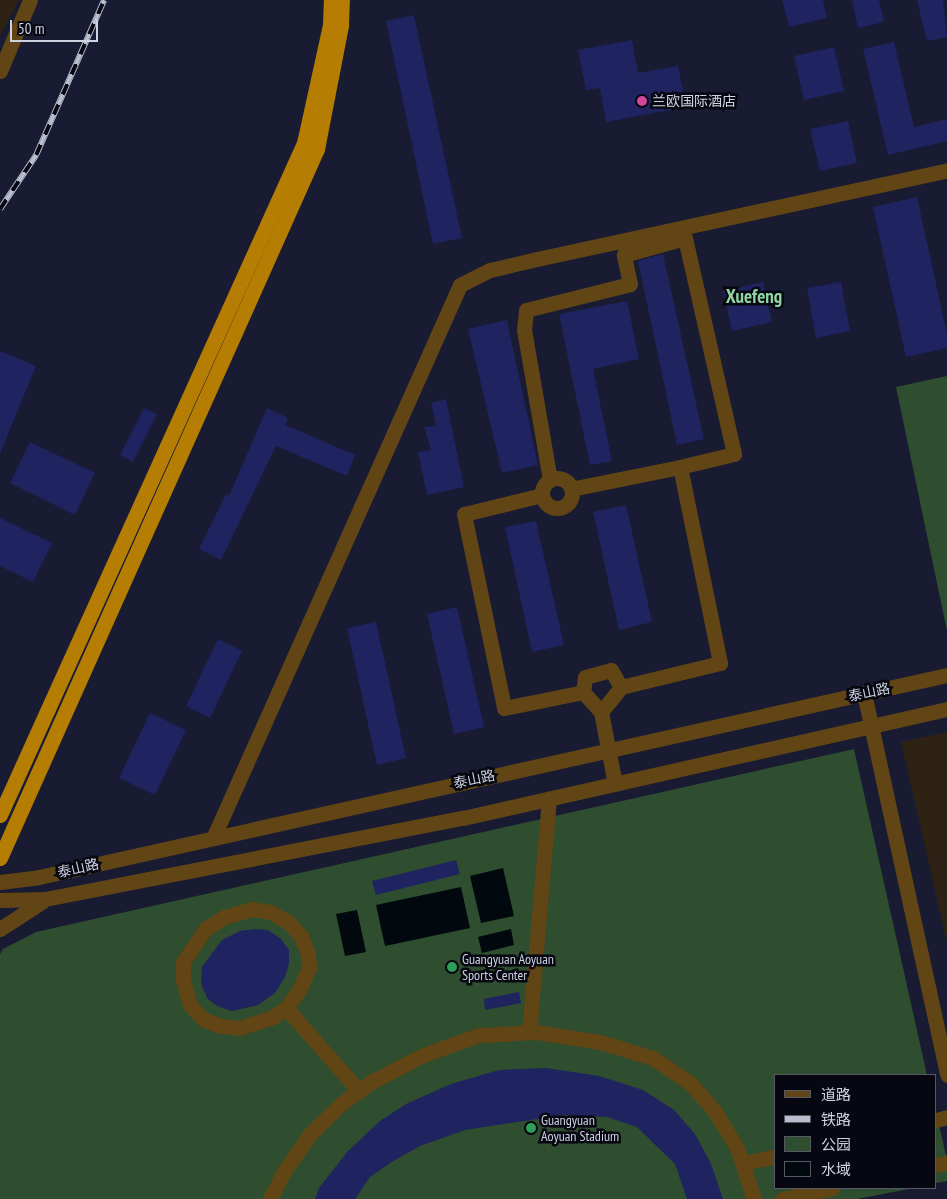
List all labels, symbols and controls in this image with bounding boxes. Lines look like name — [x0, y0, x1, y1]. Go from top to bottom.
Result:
scale bar — [12, 10, 100, 42]
text: 50 m — [18, 19, 44, 38]
place label: 兰欧国际酒店 — [652, 93, 736, 109]
marker: 兰欧国际酒店 — [636, 95, 648, 107]
district label: Xuefeng — [726, 286, 782, 308]
street label: 泰山路 — [847, 679, 891, 705]
street label: 泰山路 — [452, 766, 496, 792]
street label: 泰山路 — [56, 855, 100, 881]
place label: Guangyuan Aoyuan Sports Center — [462, 951, 554, 984]
marker: Guangyuan Aoyuan Sports Center — [446, 961, 458, 973]
legend — [774, 1074, 937, 1189]
text: 道路 — [821, 1085, 851, 1104]
text: 铁路 — [821, 1110, 851, 1129]
place label: Guangyuan Aoyuan Stadium — [541, 1112, 619, 1144]
marker: Guangyuan Aoyuan Stadium — [525, 1122, 537, 1134]
text: 公园 — [821, 1135, 851, 1154]
text: 水域 — [821, 1160, 851, 1179]

